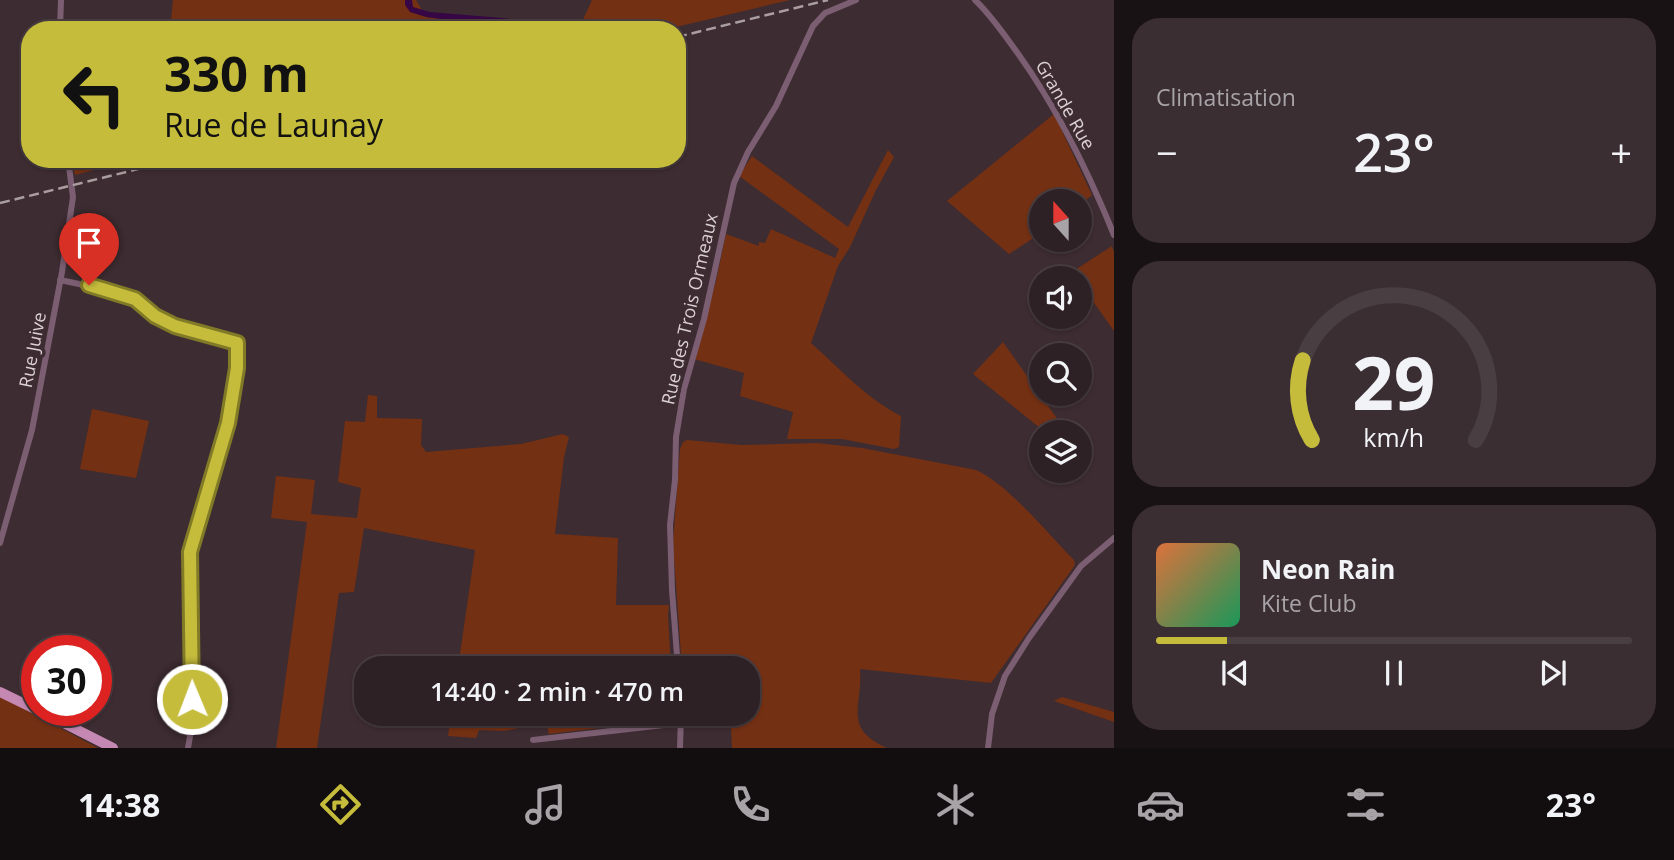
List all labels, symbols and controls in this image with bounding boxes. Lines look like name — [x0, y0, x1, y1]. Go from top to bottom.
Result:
text: 330 m — [164, 40, 309, 106]
icon: left — [49, 49, 140, 140]
street label: Grande Rue — [1031, 55, 1101, 154]
text: Climatisation — [1156, 81, 1296, 113]
text: Rue de Launay — [164, 103, 383, 146]
text: 23° — [1353, 116, 1435, 187]
text: − — [1156, 126, 1178, 178]
text: + — [1610, 126, 1632, 178]
north arrow — [1029, 189, 1092, 252]
map controls — [1029, 189, 1092, 483]
street label: Rue des Trois Ormeaux — [655, 210, 723, 407]
pin — [59, 213, 119, 285]
icon: arrive — [70, 224, 108, 262]
button: sound — [1029, 266, 1092, 329]
street label: Rue Juive — [13, 310, 51, 390]
text: 29 — [1352, 332, 1436, 431]
button: search — [1029, 343, 1092, 406]
button: layers — [1029, 420, 1092, 483]
text: km/h — [1364, 420, 1424, 454]
text: Neon Rain — [1261, 551, 1395, 587]
text: Kite Club — [1261, 587, 1356, 619]
speed limit sign: 30 — [21, 635, 112, 726]
icon: previous — [1216, 654, 1254, 692]
icon: pause — [1375, 654, 1413, 692]
icon: next — [1534, 654, 1572, 692]
position arrow — [155, 662, 229, 736]
text: 14:40 · 2 min · 470 m — [430, 673, 684, 709]
icon: directions — [316, 780, 365, 829]
icon: music — [521, 780, 570, 829]
icon: phone — [726, 780, 775, 829]
icon: climate — [931, 780, 980, 829]
icon: car — [1136, 780, 1185, 829]
icon: filters — [1341, 780, 1390, 829]
text: 14:38 — [78, 783, 160, 826]
text: 23° — [1546, 783, 1596, 826]

